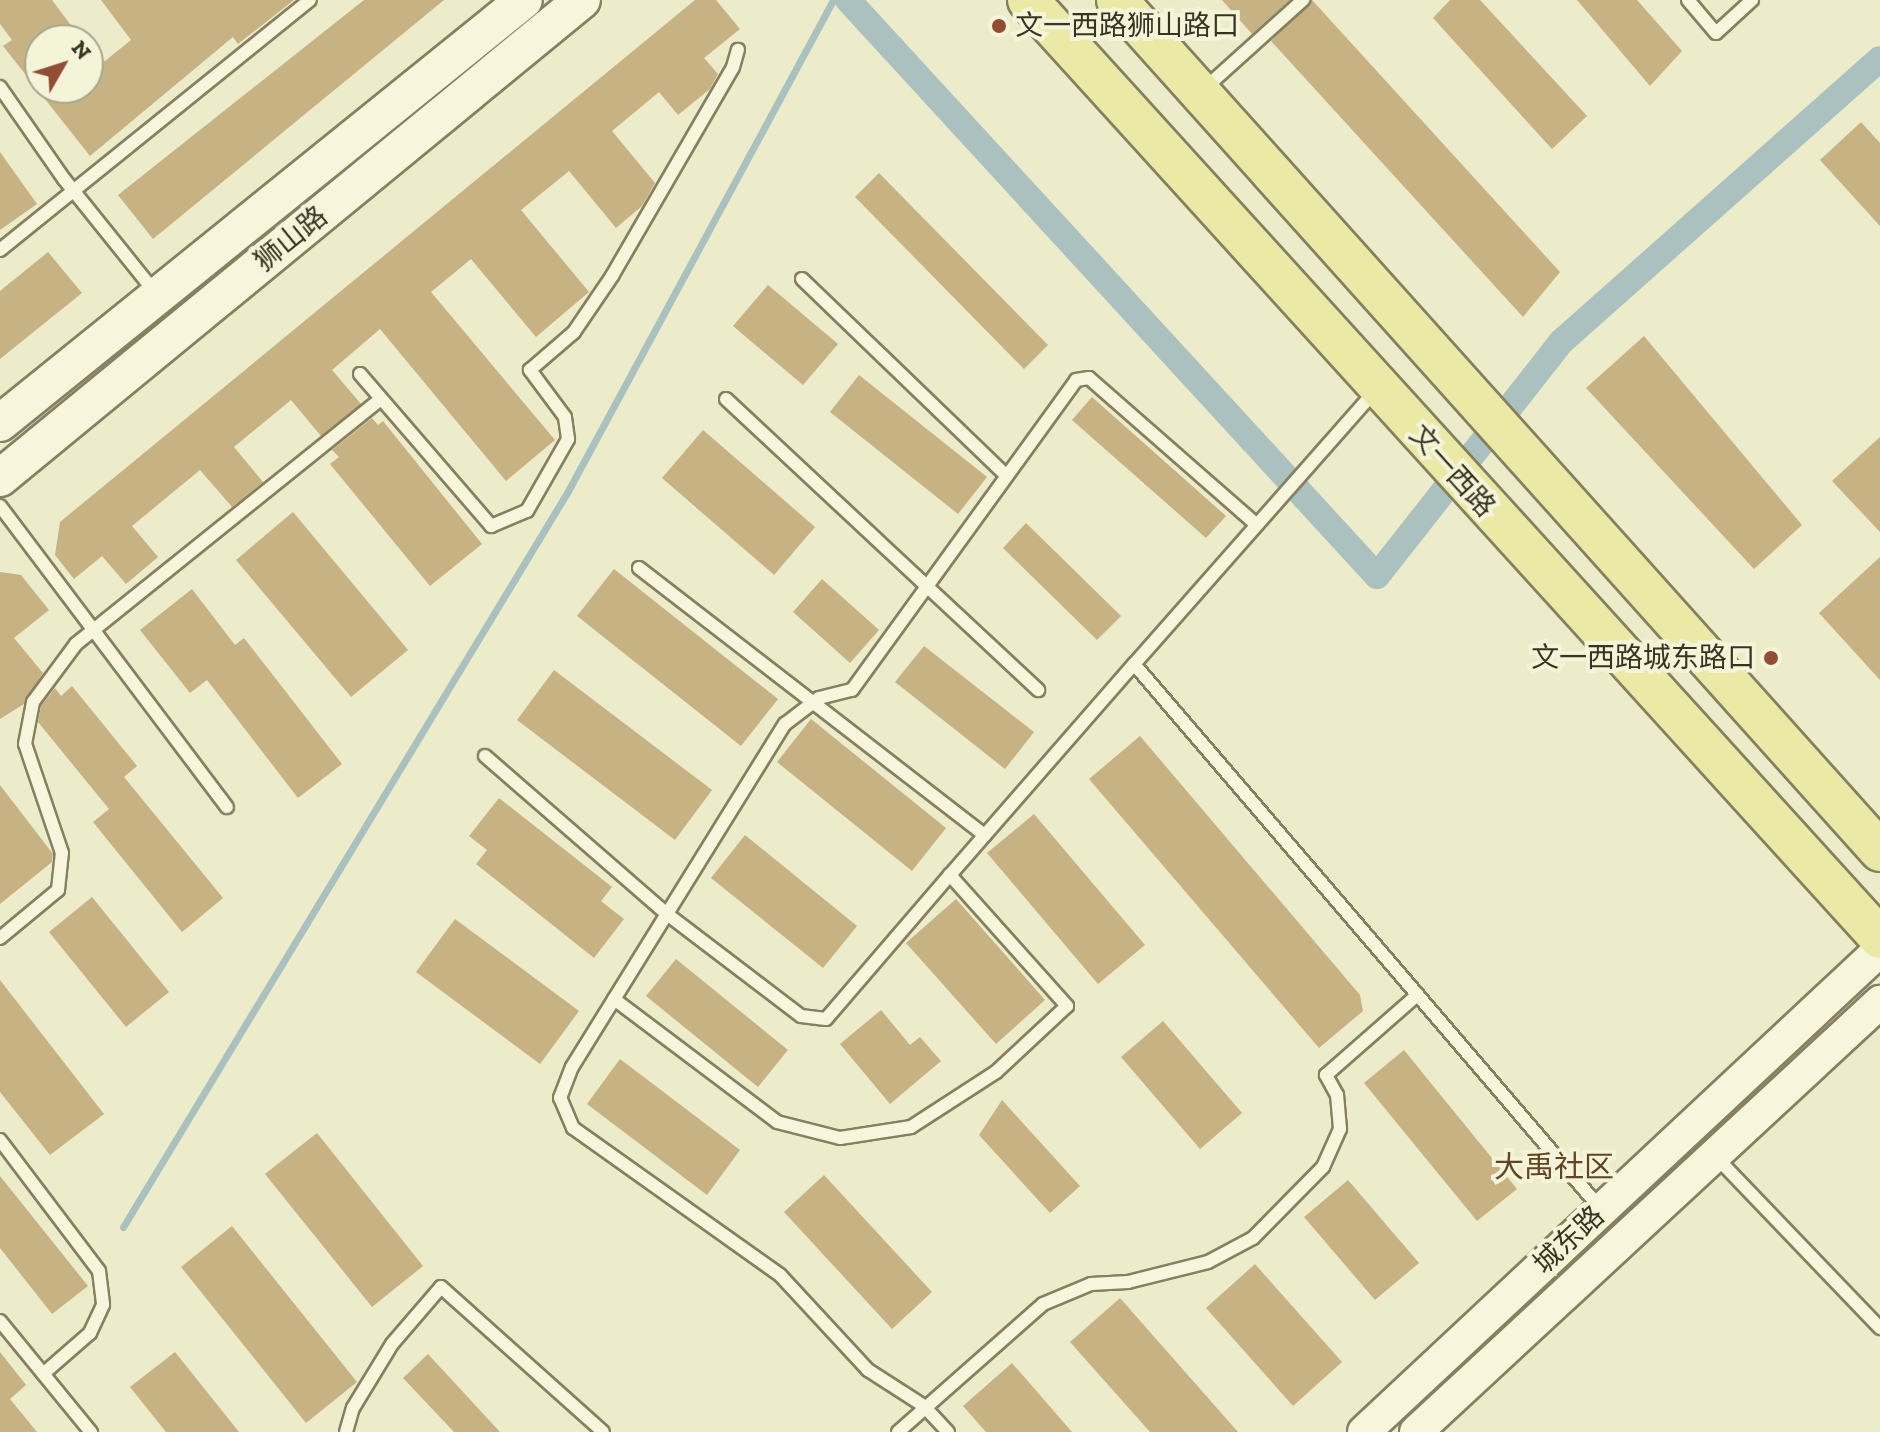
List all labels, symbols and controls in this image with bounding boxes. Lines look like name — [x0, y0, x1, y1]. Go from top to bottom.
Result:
place label: 文一西路狮山路口 — [1015, 9, 1239, 43]
marker: 文一西路狮山路口 — [990, 17, 1008, 35]
north arrow — [24, 24, 104, 104]
text: N — [66, 35, 97, 65]
street label: 狮山路 — [248, 200, 334, 278]
street label: 文一西路 — [1402, 418, 1502, 524]
place label: 文一西路城东路口 — [1531, 641, 1755, 675]
marker: 文一西路城东路口 — [1762, 649, 1780, 667]
district label: 大禹社区 — [1494, 1149, 1614, 1185]
street label: 城东路 — [1527, 1199, 1611, 1281]

